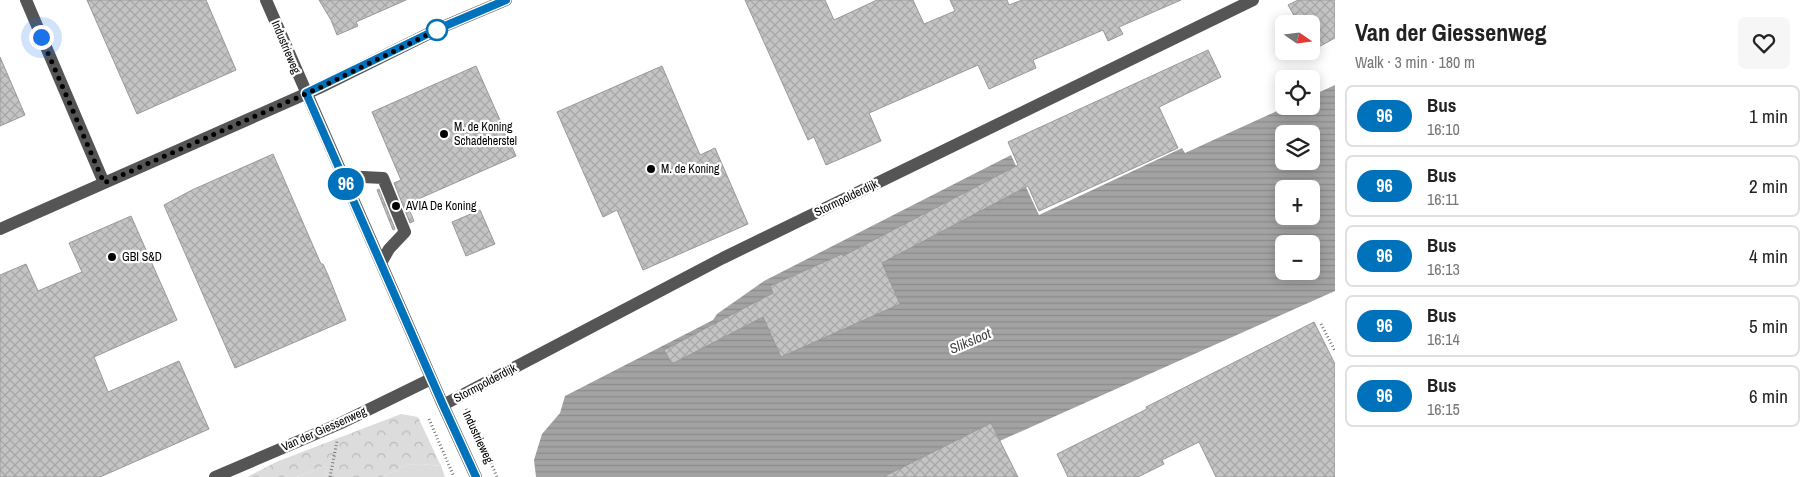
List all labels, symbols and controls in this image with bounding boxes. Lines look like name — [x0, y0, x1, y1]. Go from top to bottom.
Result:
north arrow — [1275, 15, 1320, 60]
map controls — [1275, 15, 1320, 280]
text: Van der Giessenweg — [1355, 16, 1546, 48]
button: heart — [1738, 17, 1790, 69]
street label: Industrieweg — [268, 18, 305, 77]
unlabelled marker — [426, 19, 448, 41]
your location — [29, 25, 54, 50]
text: Walk · 3 min · 180 m — [1355, 51, 1475, 73]
button: locate — [1275, 70, 1320, 115]
text: Bus — [1427, 92, 1456, 118]
text: 96 — [1376, 103, 1393, 128]
text: 1 min — [1749, 103, 1788, 129]
text: 16:10 — [1427, 118, 1460, 140]
place label: M. de Koning Schadeherstel — [454, 119, 517, 149]
button: layers — [1275, 125, 1320, 170]
marker: M. de Koning Schadeherstel — [438, 128, 450, 140]
place label: M. de Koning — [661, 161, 720, 177]
text: Bus — [1427, 162, 1456, 188]
marker: M. de Koning — [645, 163, 657, 175]
line badge: 96 — [324, 168, 368, 200]
text: 96 — [338, 171, 354, 196]
text: 96 — [1376, 173, 1393, 198]
text: 2 min — [1749, 173, 1788, 199]
street label: Stormpolderdijk — [812, 176, 881, 220]
button: + — [1275, 180, 1320, 225]
text: 16:11 — [1427, 188, 1459, 210]
place label: AVIA De Koning — [405, 198, 477, 214]
marker: AVIA De Koning — [390, 200, 402, 212]
text: Bus — [1427, 232, 1456, 258]
button: − — [1275, 235, 1320, 280]
text: 96 — [1376, 243, 1393, 268]
text: 4 min — [1749, 243, 1788, 269]
place label: GBI S&D — [122, 249, 162, 265]
marker: GBI S&D — [106, 251, 118, 263]
text: 16:13 — [1427, 258, 1460, 280]
text: Bus — [1427, 302, 1456, 328]
text: 96 — [1376, 313, 1393, 338]
text: 5 min — [1749, 313, 1788, 339]
water label: Sliksloot — [947, 324, 994, 358]
text: 16:14 — [1427, 328, 1460, 350]
street label: Stormpolderdijk — [451, 360, 519, 406]
text: Bus — [1427, 372, 1456, 398]
text: 96 — [1376, 383, 1393, 408]
text: 6 min — [1749, 383, 1788, 409]
text: 16:15 — [1427, 398, 1460, 420]
street label: Van der Giessenweg — [279, 403, 369, 455]
street label: Industrieweg — [459, 408, 497, 466]

